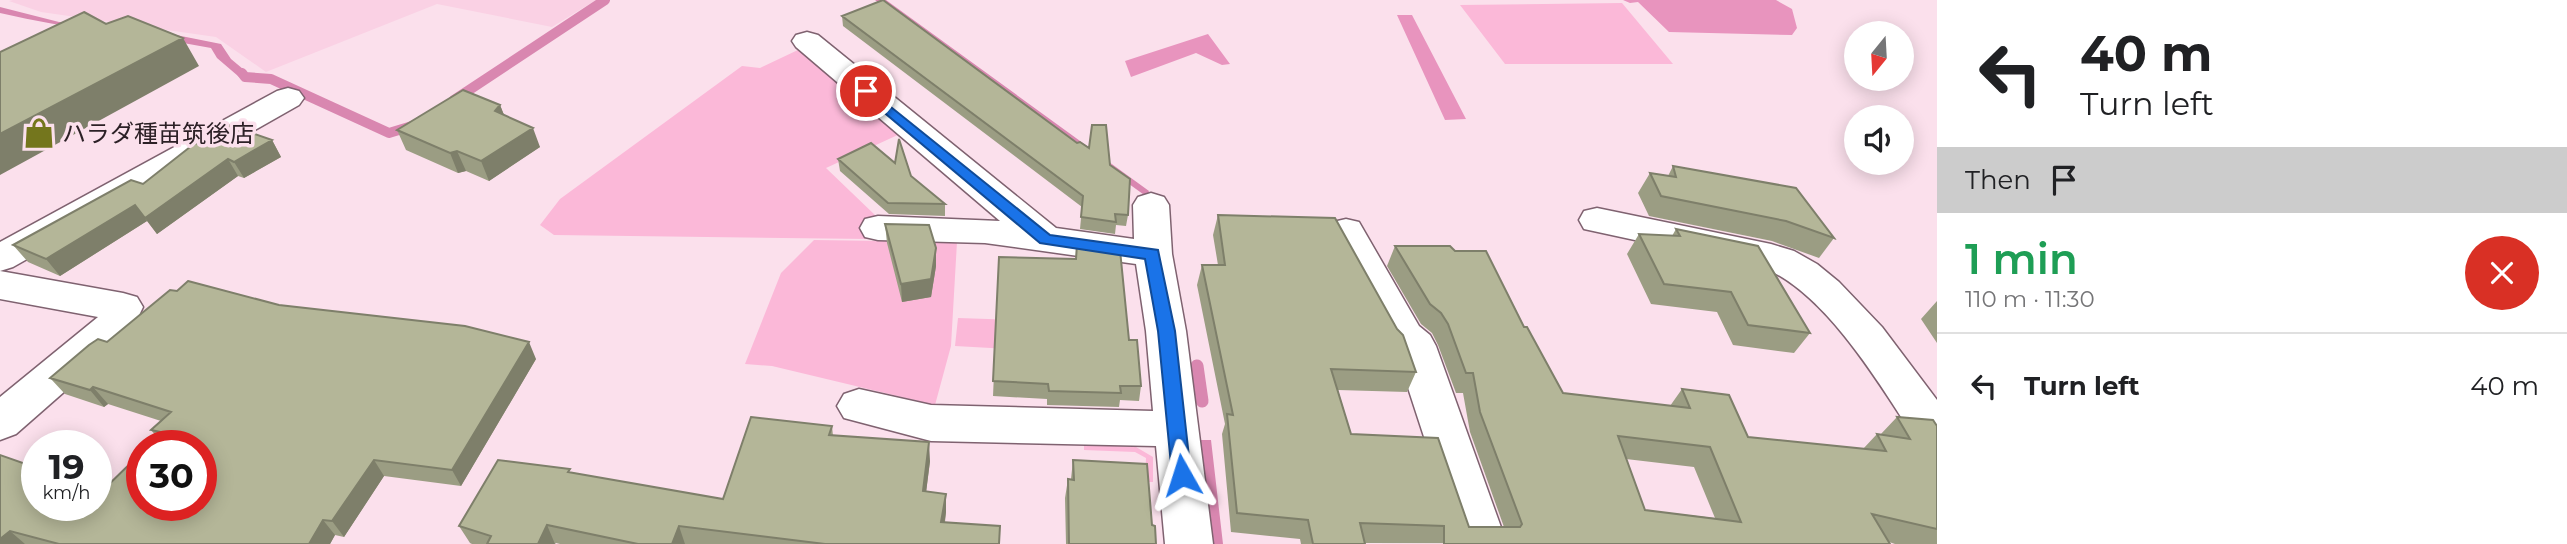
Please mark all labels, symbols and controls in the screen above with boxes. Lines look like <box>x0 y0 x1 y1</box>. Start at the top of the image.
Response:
north arrow <box>1844 21 1914 91</box>
map controls <box>1844 21 1914 175</box>
text: 40 m <box>2080 24 2212 83</box>
icon: left <box>1965 28 2056 119</box>
pin <box>836 61 896 121</box>
icon: arrive <box>847 72 885 110</box>
text: Turn left <box>2080 84 2214 123</box>
button: sound <box>1844 105 1914 175</box>
shop icon: ハラダ種苗筑後店 <box>22 116 56 150</box>
place label: ハラダ種苗筑後店 <box>62 119 254 148</box>
icon: arrive <box>2045 161 2083 199</box>
text: Then <box>1965 164 2031 196</box>
text: 1 min <box>1965 233 2078 285</box>
button: close <box>2465 236 2539 310</box>
text: 110 m · 11:30 <box>1965 285 2095 313</box>
icon: left <box>1965 367 2003 405</box>
text: Turn left <box>2024 370 2140 402</box>
text: 40 m <box>2470 370 2539 402</box>
speed limit sign: 30 <box>126 430 217 521</box>
position arrow <box>1145 438 1219 512</box>
text: 19 <box>48 445 85 488</box>
text: km/h <box>42 482 91 504</box>

